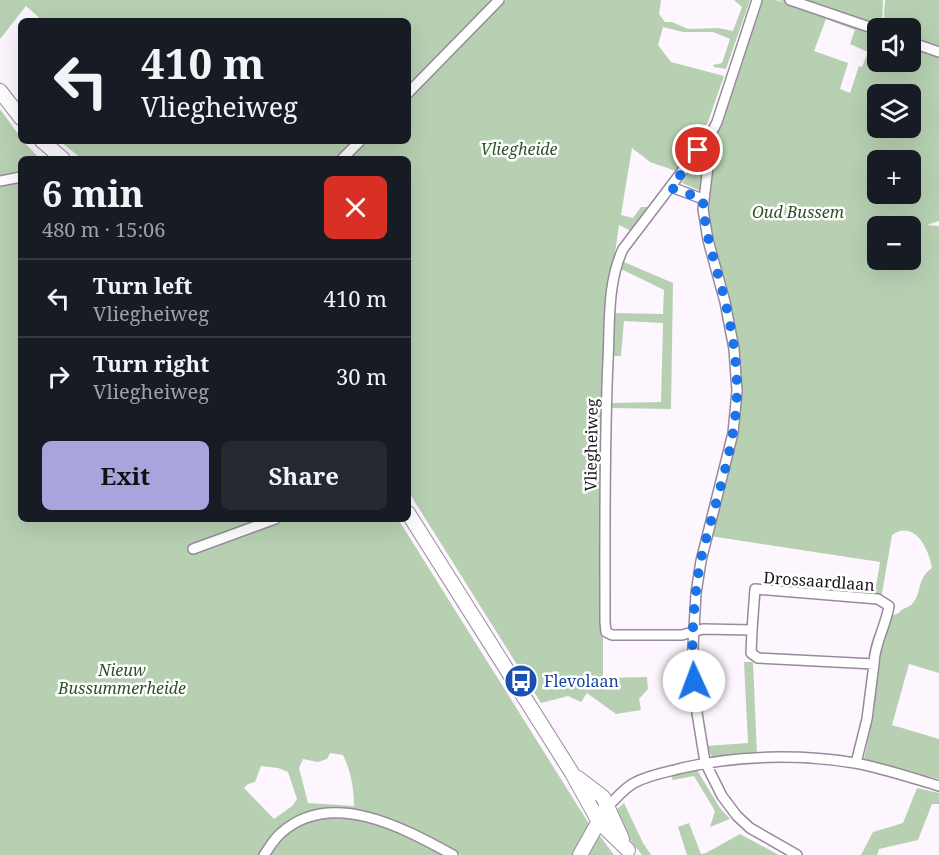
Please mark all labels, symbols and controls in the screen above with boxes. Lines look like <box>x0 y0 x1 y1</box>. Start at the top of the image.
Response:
map controls <box>867 18 921 270</box>
button: sound <box>867 18 921 72</box>
text: 410 m <box>141 34 265 91</box>
icon: left <box>42 42 120 120</box>
button: layers <box>867 84 921 138</box>
text: Vliegheiweg <box>141 88 298 125</box>
pin <box>672 124 723 175</box>
icon: arrive <box>681 133 714 166</box>
park label: Vliegheide <box>481 138 558 160</box>
button: + <box>867 150 921 204</box>
text: 6 min <box>42 169 144 218</box>
button: close <box>324 176 387 239</box>
park label: Oud Bussem <box>752 201 845 223</box>
text: 480 m · 15:06 <box>42 216 165 243</box>
button: − <box>867 216 921 270</box>
text: Turn left <box>93 270 192 300</box>
icon: left <box>42 282 75 315</box>
text: 410 m <box>324 283 387 313</box>
text: Vliegheiweg <box>93 300 209 327</box>
text: Turn right <box>93 348 209 378</box>
icon: right <box>42 360 75 393</box>
text: 30 m <box>336 361 387 391</box>
text: Vliegheiweg <box>93 378 209 405</box>
street label: Vliegheiweg <box>579 398 603 492</box>
button: Exit <box>42 441 209 510</box>
button: Share <box>221 441 387 510</box>
street label: Drossaardlaan <box>763 566 875 596</box>
position arrow <box>662 649 726 713</box>
park label: Nieuw Bussummerheide <box>57 659 186 699</box>
bus stop icon: Flevolaan <box>503 663 539 699</box>
place label: Flevolaan <box>544 670 619 692</box>

